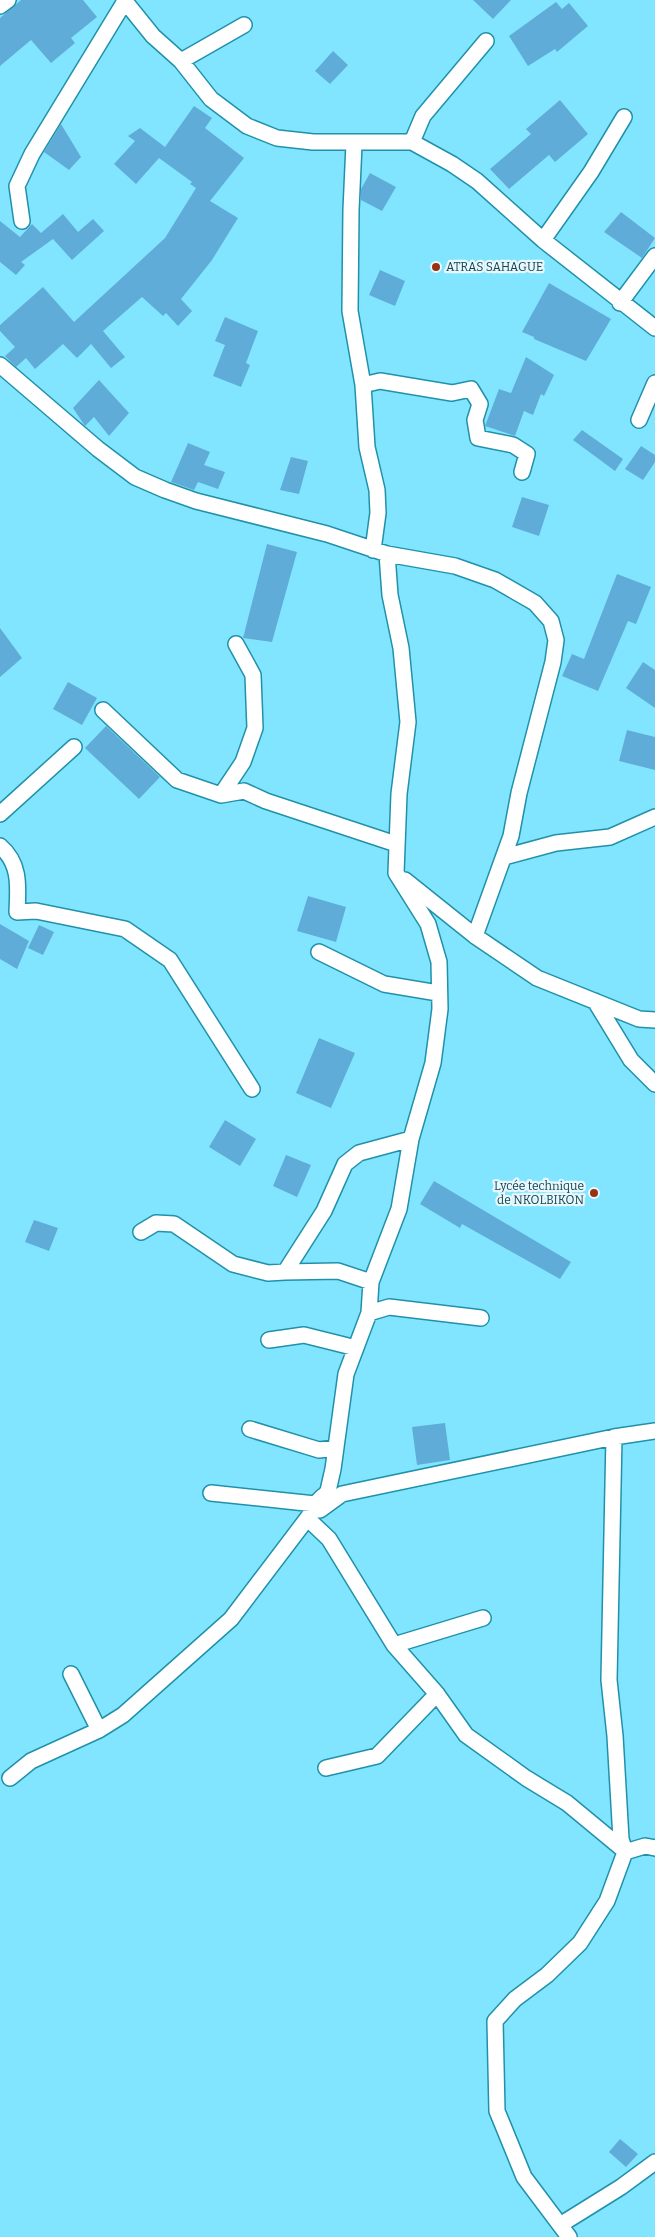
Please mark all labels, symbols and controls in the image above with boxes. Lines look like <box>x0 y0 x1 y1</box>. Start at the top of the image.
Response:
place label: ATRAS SAHAGUE <box>446 260 543 274</box>
marker: ATRAS SAHAGUE <box>430 261 442 273</box>
place label: Lycée technique de NKOLBIKON <box>494 1179 584 1207</box>
marker: Lycée technique de NKOLBIKON <box>588 1187 600 1199</box>

